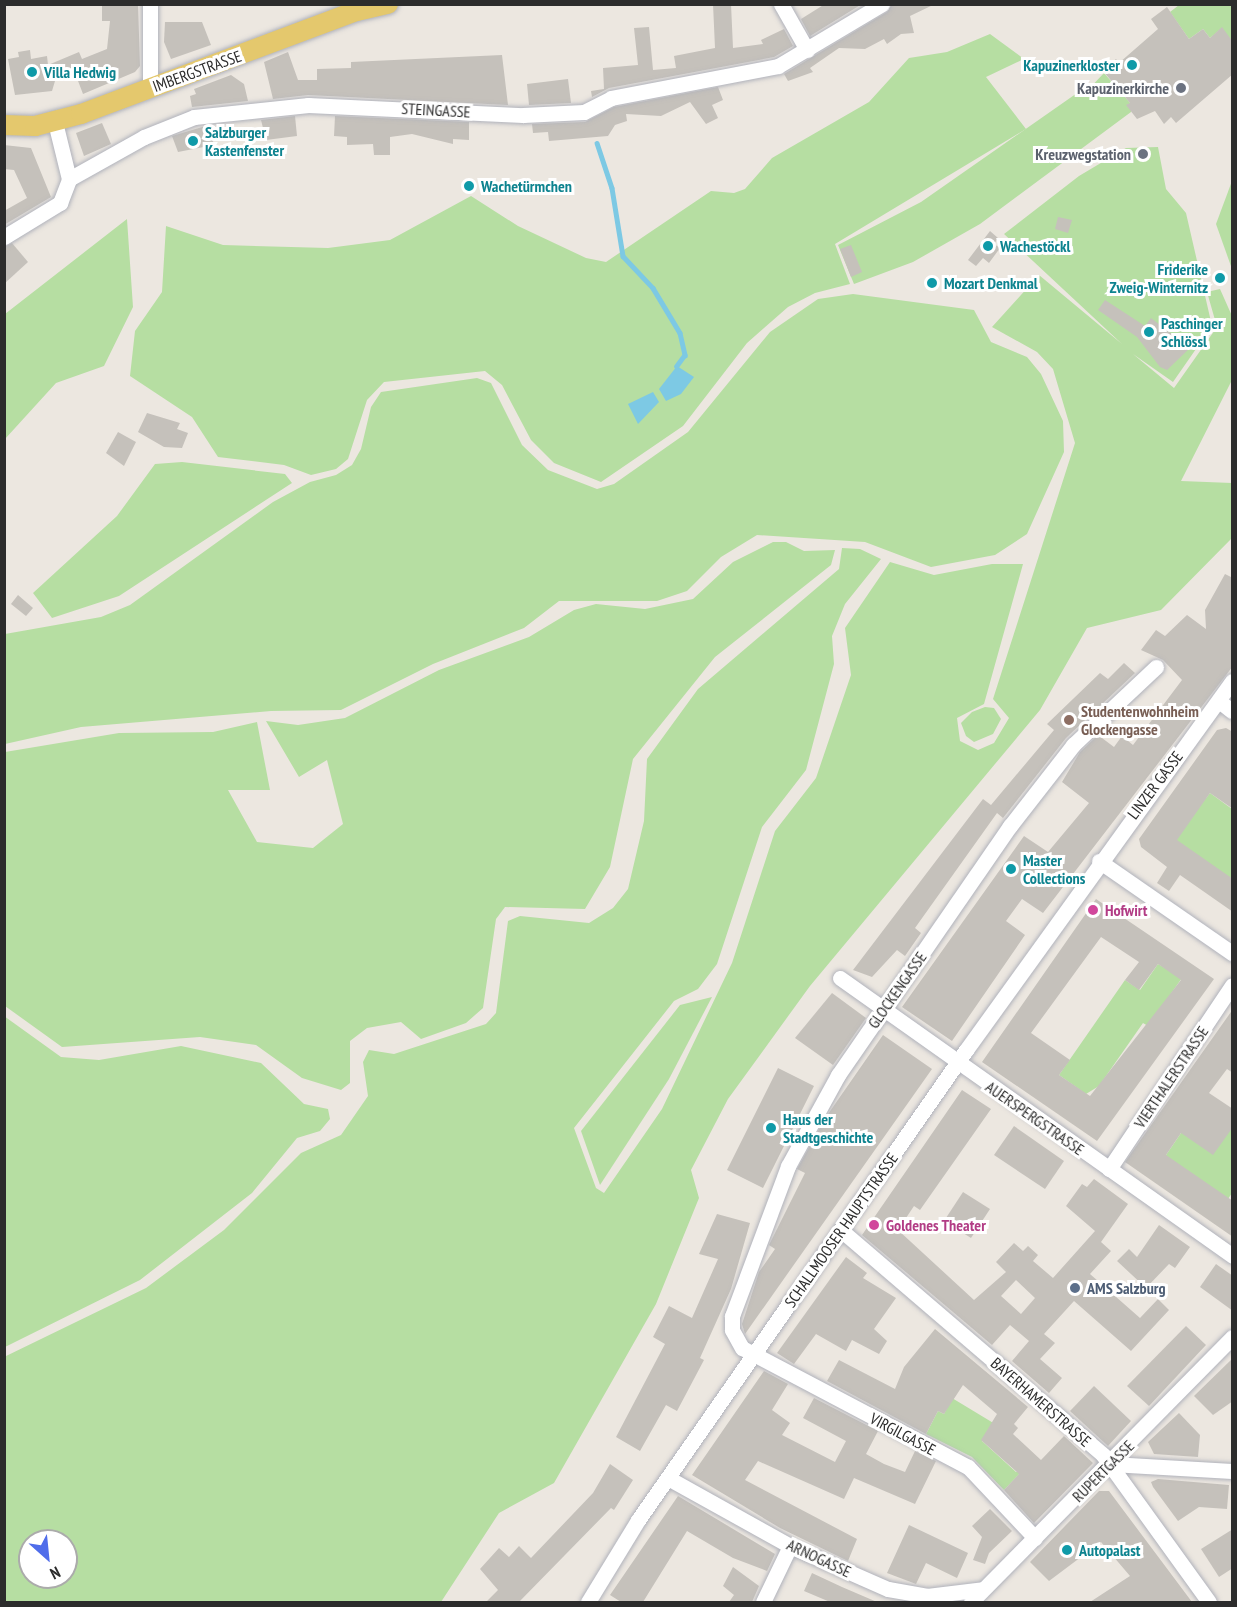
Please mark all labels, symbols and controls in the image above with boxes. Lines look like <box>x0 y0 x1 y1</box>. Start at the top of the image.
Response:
street label: IMBERGSTRASSE <box>150 46 244 96</box>
place label: Kapuzinerkloster <box>1023 55 1120 75</box>
marker: Kapuzinerkloster <box>1125 58 1139 72</box>
place label: Villa Hedwig <box>44 62 116 82</box>
marker: Villa Hedwig <box>25 65 39 79</box>
place label: Kapuzinerkirche <box>1077 78 1169 98</box>
marker: Kapuzinerkirche <box>1174 81 1188 95</box>
street label: STEINGASSE <box>401 99 471 121</box>
place label: Salzburger Kastenfenster <box>205 122 284 160</box>
marker: Salzburger Kastenfenster <box>186 134 200 148</box>
place label: Kreuzwegstation <box>1035 144 1131 164</box>
marker: Kreuzwegstation <box>1136 147 1150 161</box>
place label: Wachetürmchen <box>481 176 572 196</box>
marker: Wachetürmchen <box>462 179 476 193</box>
place label: Wachestöckl <box>1000 236 1071 256</box>
marker: Wachestöckl <box>981 239 995 253</box>
place label: Friderike Zweig-Winternitz <box>1109 259 1208 297</box>
marker: Friderike Zweig-Winternitz <box>1213 271 1227 285</box>
place label: Mozart Denkmal <box>944 273 1038 293</box>
marker: Mozart Denkmal <box>925 276 939 290</box>
place label: Paschinger Schlössl <box>1161 313 1223 351</box>
marker: Paschinger Schlössl <box>1142 325 1156 339</box>
place label: Studentenwohnheim Glockengasse <box>1081 701 1199 739</box>
marker: Studentenwohnheim Glockengasse <box>1062 713 1076 727</box>
street label: LINZER GASSE <box>1123 747 1187 823</box>
place label: Master Collections <box>1023 850 1085 888</box>
marker: Master Collections <box>1004 862 1018 876</box>
place label: Hofwirt <box>1105 900 1147 920</box>
marker: Hofwirt <box>1086 903 1100 917</box>
street label: GLOCKENGASSE <box>864 948 930 1032</box>
street label: VIERTHALERSTRASSE <box>1130 1022 1212 1132</box>
street label: AUERSPERGSTRASSE <box>982 1077 1088 1159</box>
place label: Haus der Stadtgeschichte <box>783 1109 873 1147</box>
marker: Haus der Stadtgeschichte <box>764 1121 778 1135</box>
street label: SCHALLMOOSER HAUPTSTRASSE <box>780 1149 902 1311</box>
place label: Goldenes Theater <box>886 1215 986 1235</box>
marker: Goldenes Theater <box>867 1218 881 1232</box>
place label: AMS Salzburg <box>1087 1278 1166 1298</box>
marker: AMS Salzburg <box>1068 1281 1082 1295</box>
street label: BAYERHAMERSTRASSE <box>987 1353 1095 1451</box>
street label: VIRGILGASSE <box>867 1409 939 1459</box>
street label: RUPERTGASSE <box>1068 1436 1138 1506</box>
north arrow <box>18 1529 78 1589</box>
street label: ARNOGASSE <box>784 1535 854 1581</box>
place label: Autopalast <box>1079 1540 1140 1560</box>
marker: Autopalast <box>1060 1543 1074 1557</box>
text: N <box>47 1562 64 1584</box>

